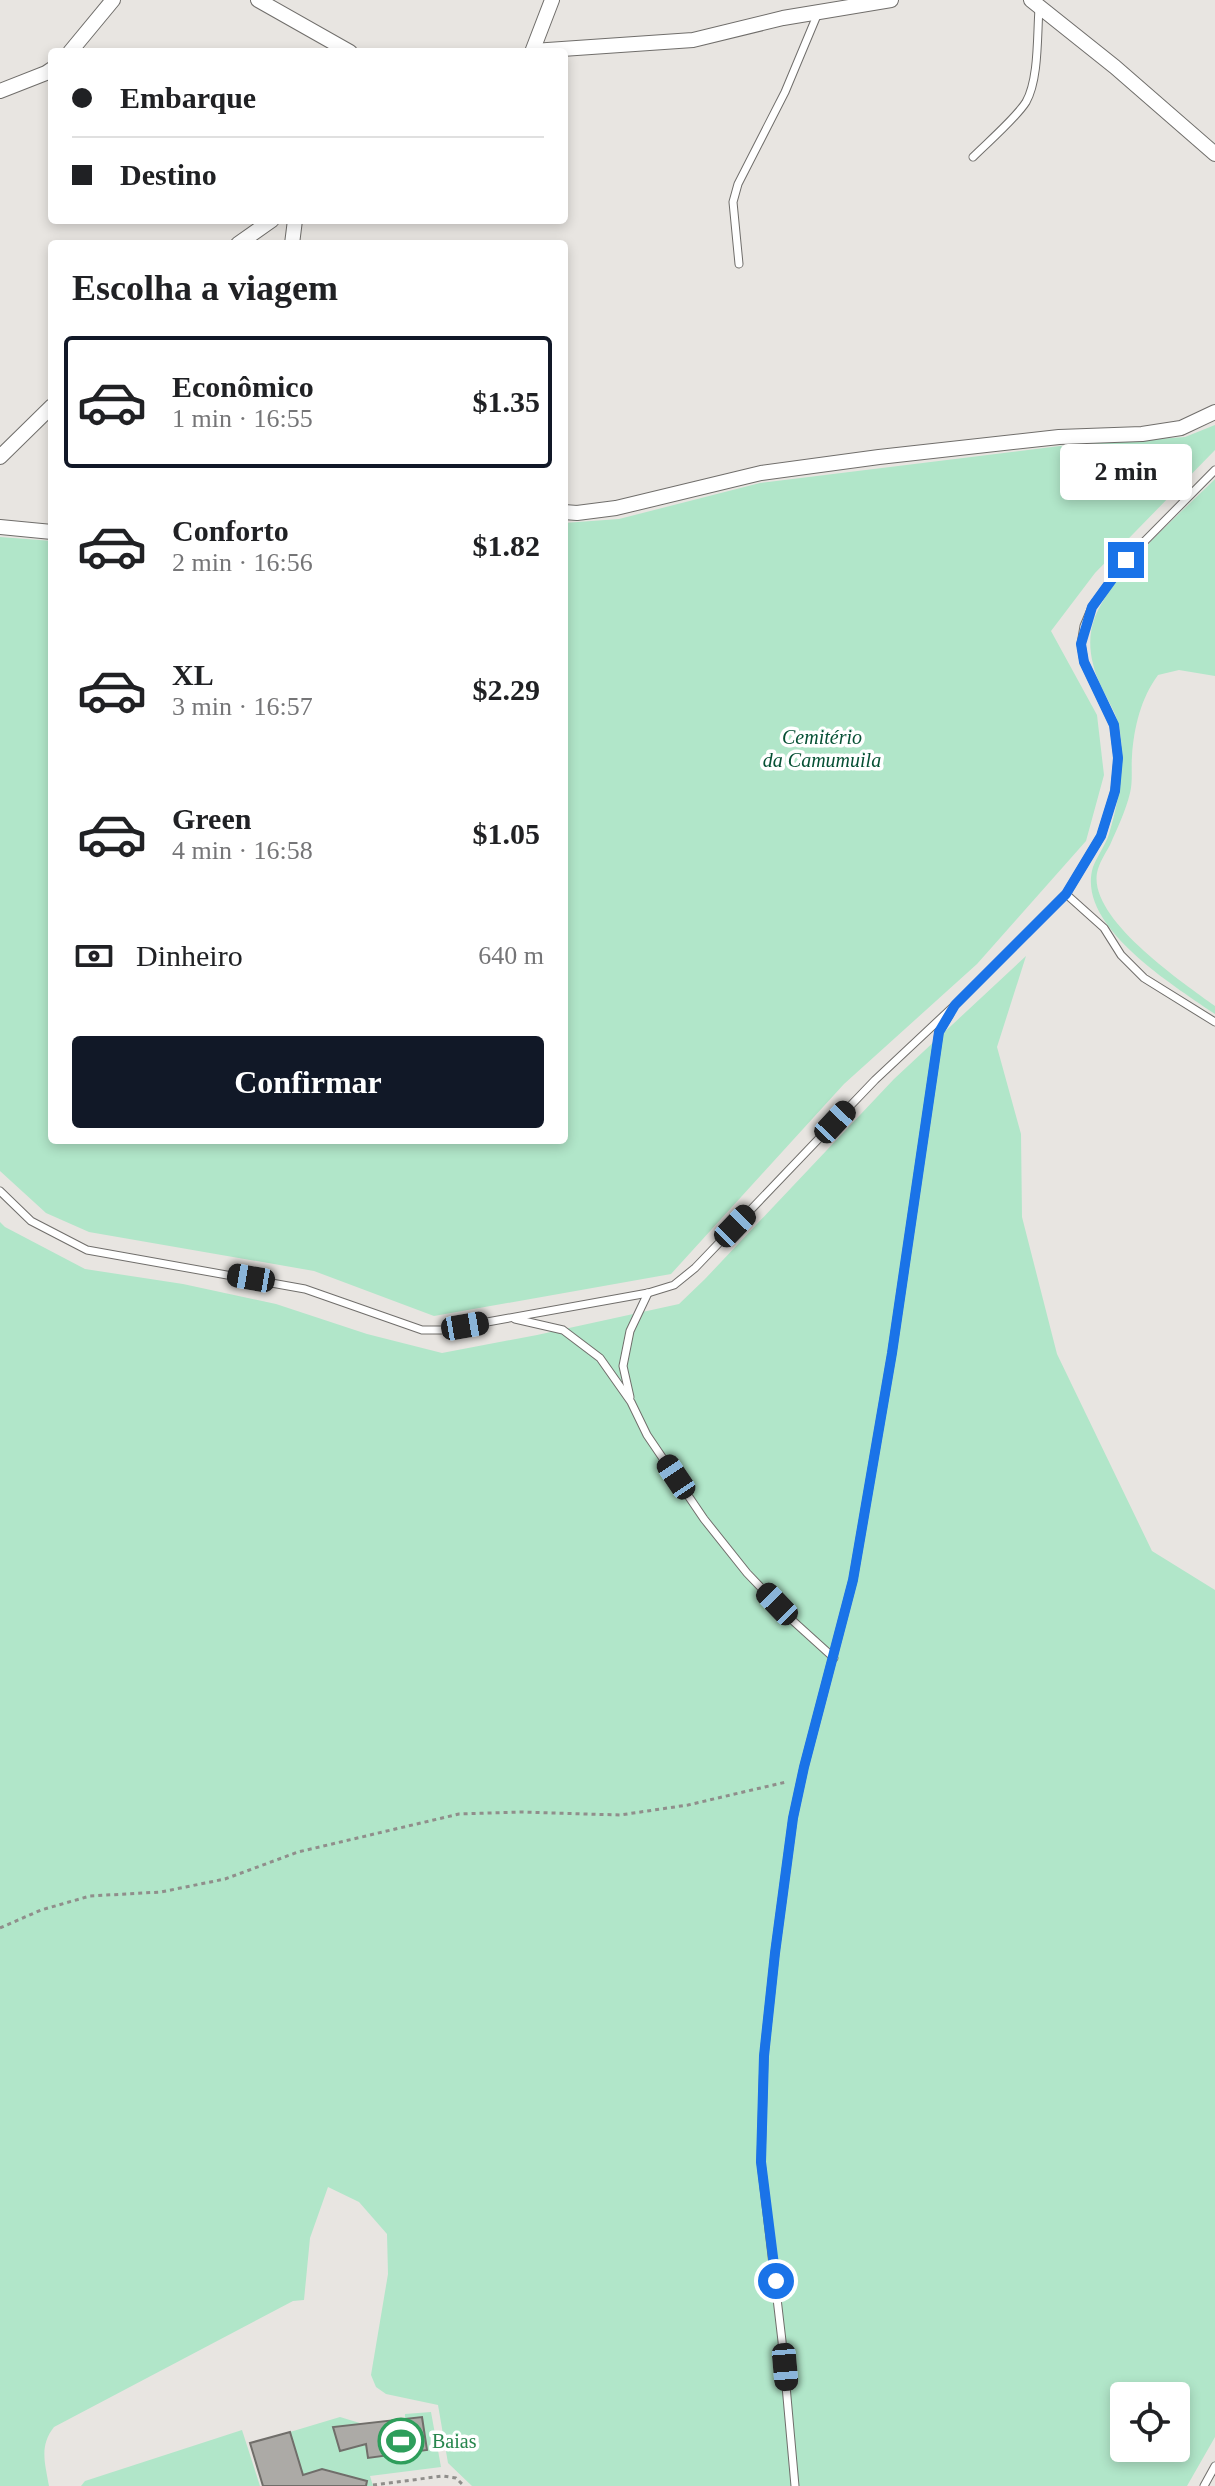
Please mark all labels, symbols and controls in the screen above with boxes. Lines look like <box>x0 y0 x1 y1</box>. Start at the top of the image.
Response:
text: Embarque <box>120 81 256 114</box>
text: Destino <box>120 158 217 191</box>
text: Escolha a viagem <box>72 268 338 308</box>
icon: car <box>76 366 148 438</box>
text: Econômico <box>172 370 314 403</box>
text: $1.35 <box>473 385 540 418</box>
text: 1 min · 16:55 <box>172 404 313 433</box>
callout: 2 min <box>1060 444 1192 500</box>
text: 2 min <box>1095 457 1157 486</box>
icon: car <box>76 510 148 582</box>
text: Conforto <box>172 514 289 547</box>
text: $1.82 <box>473 529 540 562</box>
route end <box>1108 542 1144 578</box>
text: 2 min · 16:56 <box>172 548 313 577</box>
icon: car <box>76 654 148 726</box>
text: XL <box>172 658 214 691</box>
text: $2.29 <box>473 673 540 706</box>
text: 3 min · 16:57 <box>172 692 313 721</box>
park label: Cemitério da Camumuila <box>763 726 881 771</box>
icon: car <box>76 798 148 870</box>
text: Green <box>172 802 251 835</box>
text: $1.05 <box>473 817 540 850</box>
text: 4 min · 16:58 <box>172 836 313 865</box>
icon: cash <box>72 934 116 978</box>
text: Dinheiro <box>136 939 243 972</box>
text: 640 m <box>478 941 544 970</box>
button: Confirmar <box>72 1036 544 1128</box>
car <box>810 1096 860 1148</box>
car <box>710 1200 760 1252</box>
car <box>225 1262 277 1294</box>
car <box>439 1310 491 1342</box>
car <box>653 1450 699 1504</box>
car <box>752 1578 802 1630</box>
route start <box>758 2263 794 2299</box>
car <box>771 2342 799 2392</box>
map controls <box>1110 2382 1190 2462</box>
button: locate <box>1110 2382 1190 2462</box>
sports icon: Baias <box>377 2417 425 2465</box>
place label: Baias <box>432 2430 477 2452</box>

